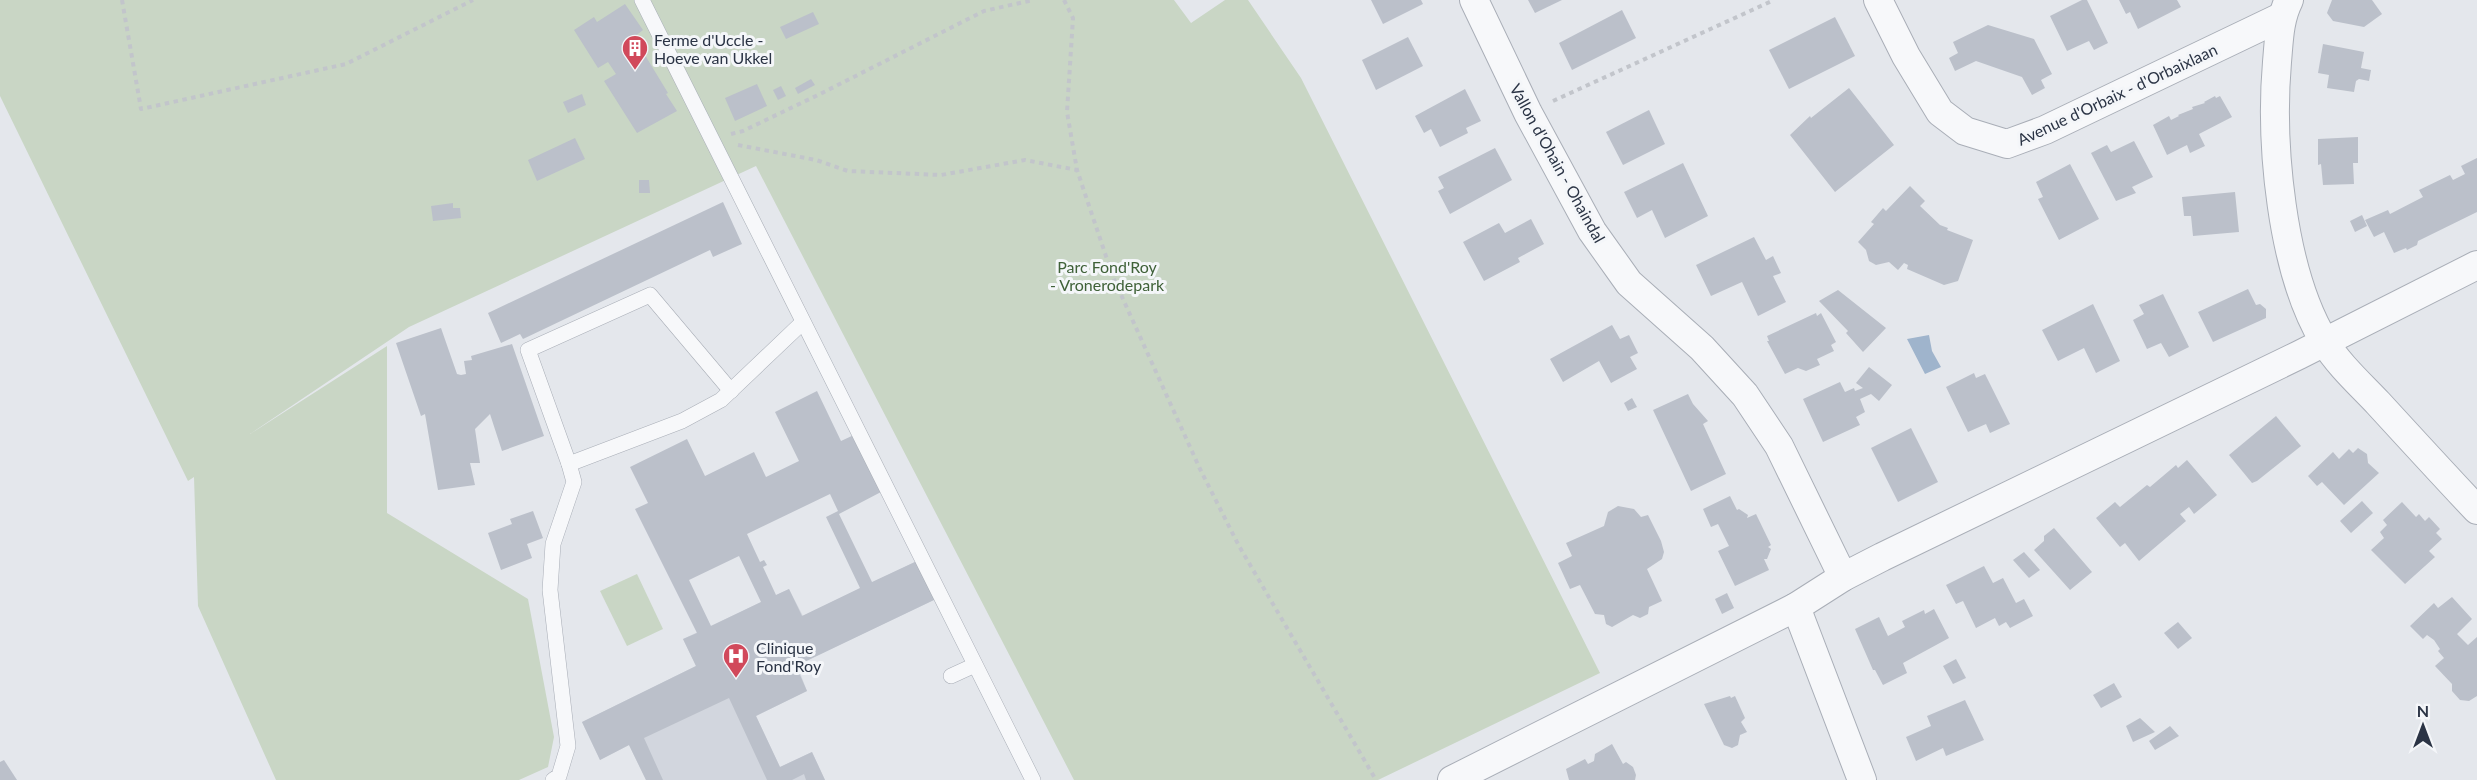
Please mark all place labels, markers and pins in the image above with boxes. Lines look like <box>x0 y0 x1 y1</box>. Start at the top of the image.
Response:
place label: Ferme d'Uccle - Hoeve van Ukkel <box>654 30 772 67</box>
building icon: Ferme d'Uccle - Hoeve van Ukkel <box>620 33 650 71</box>
place label: Clinique Fond'Roy <box>756 638 822 675</box>
hospital icon: Clinique Fond'Roy <box>721 641 751 679</box>

